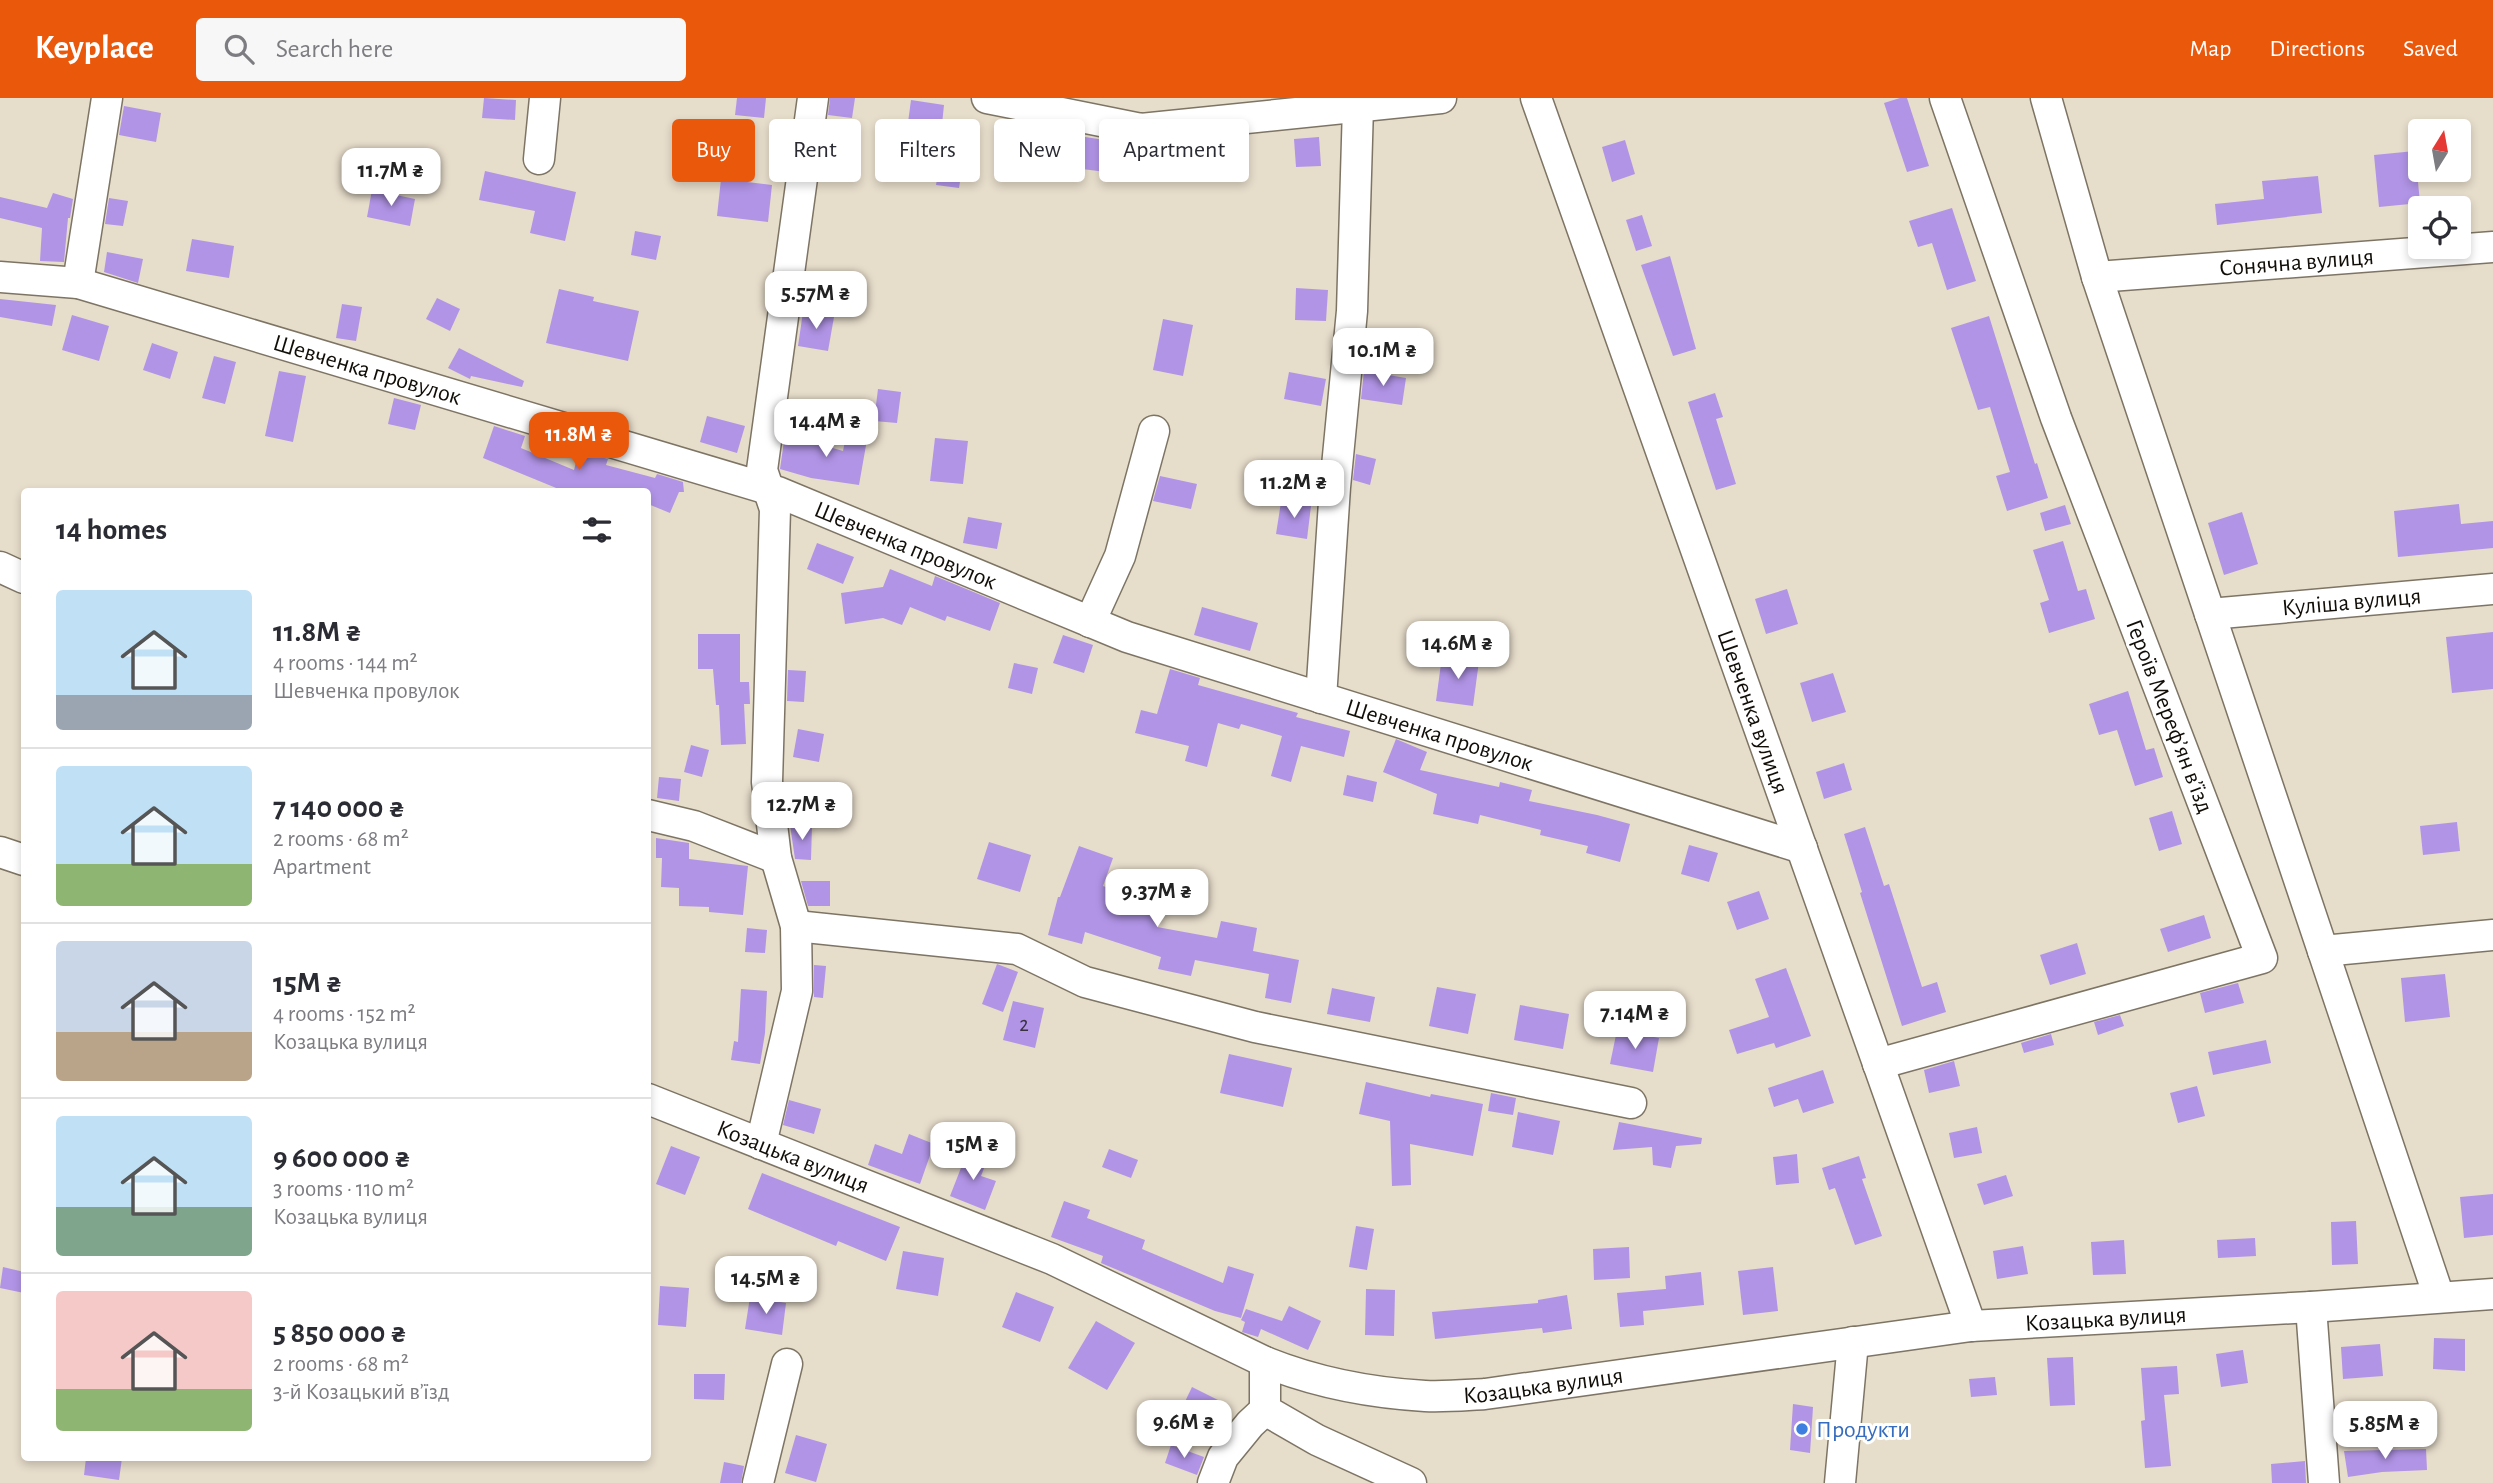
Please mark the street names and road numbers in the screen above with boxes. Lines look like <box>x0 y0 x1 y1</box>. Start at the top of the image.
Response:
street label: Сонячна вулиця <box>2218 245 2375 281</box>
street label: Шевченка провулок <box>270 331 464 410</box>
street label: Шевченка провулок <box>811 497 1000 594</box>
street label: Куліша вулиця <box>2281 584 2422 621</box>
street label: Героїв Мерефʼян вʼїзд <box>2121 616 2217 817</box>
street label: Шевченка вулиця <box>1712 627 1793 797</box>
street label: Шевченка провулок <box>1343 695 1536 776</box>
street label: Козацька вулиця <box>713 1116 872 1198</box>
street label: Козацька вулиця <box>2024 1303 2187 1336</box>
street label: Козацька вулиця <box>1462 1364 1625 1408</box>

